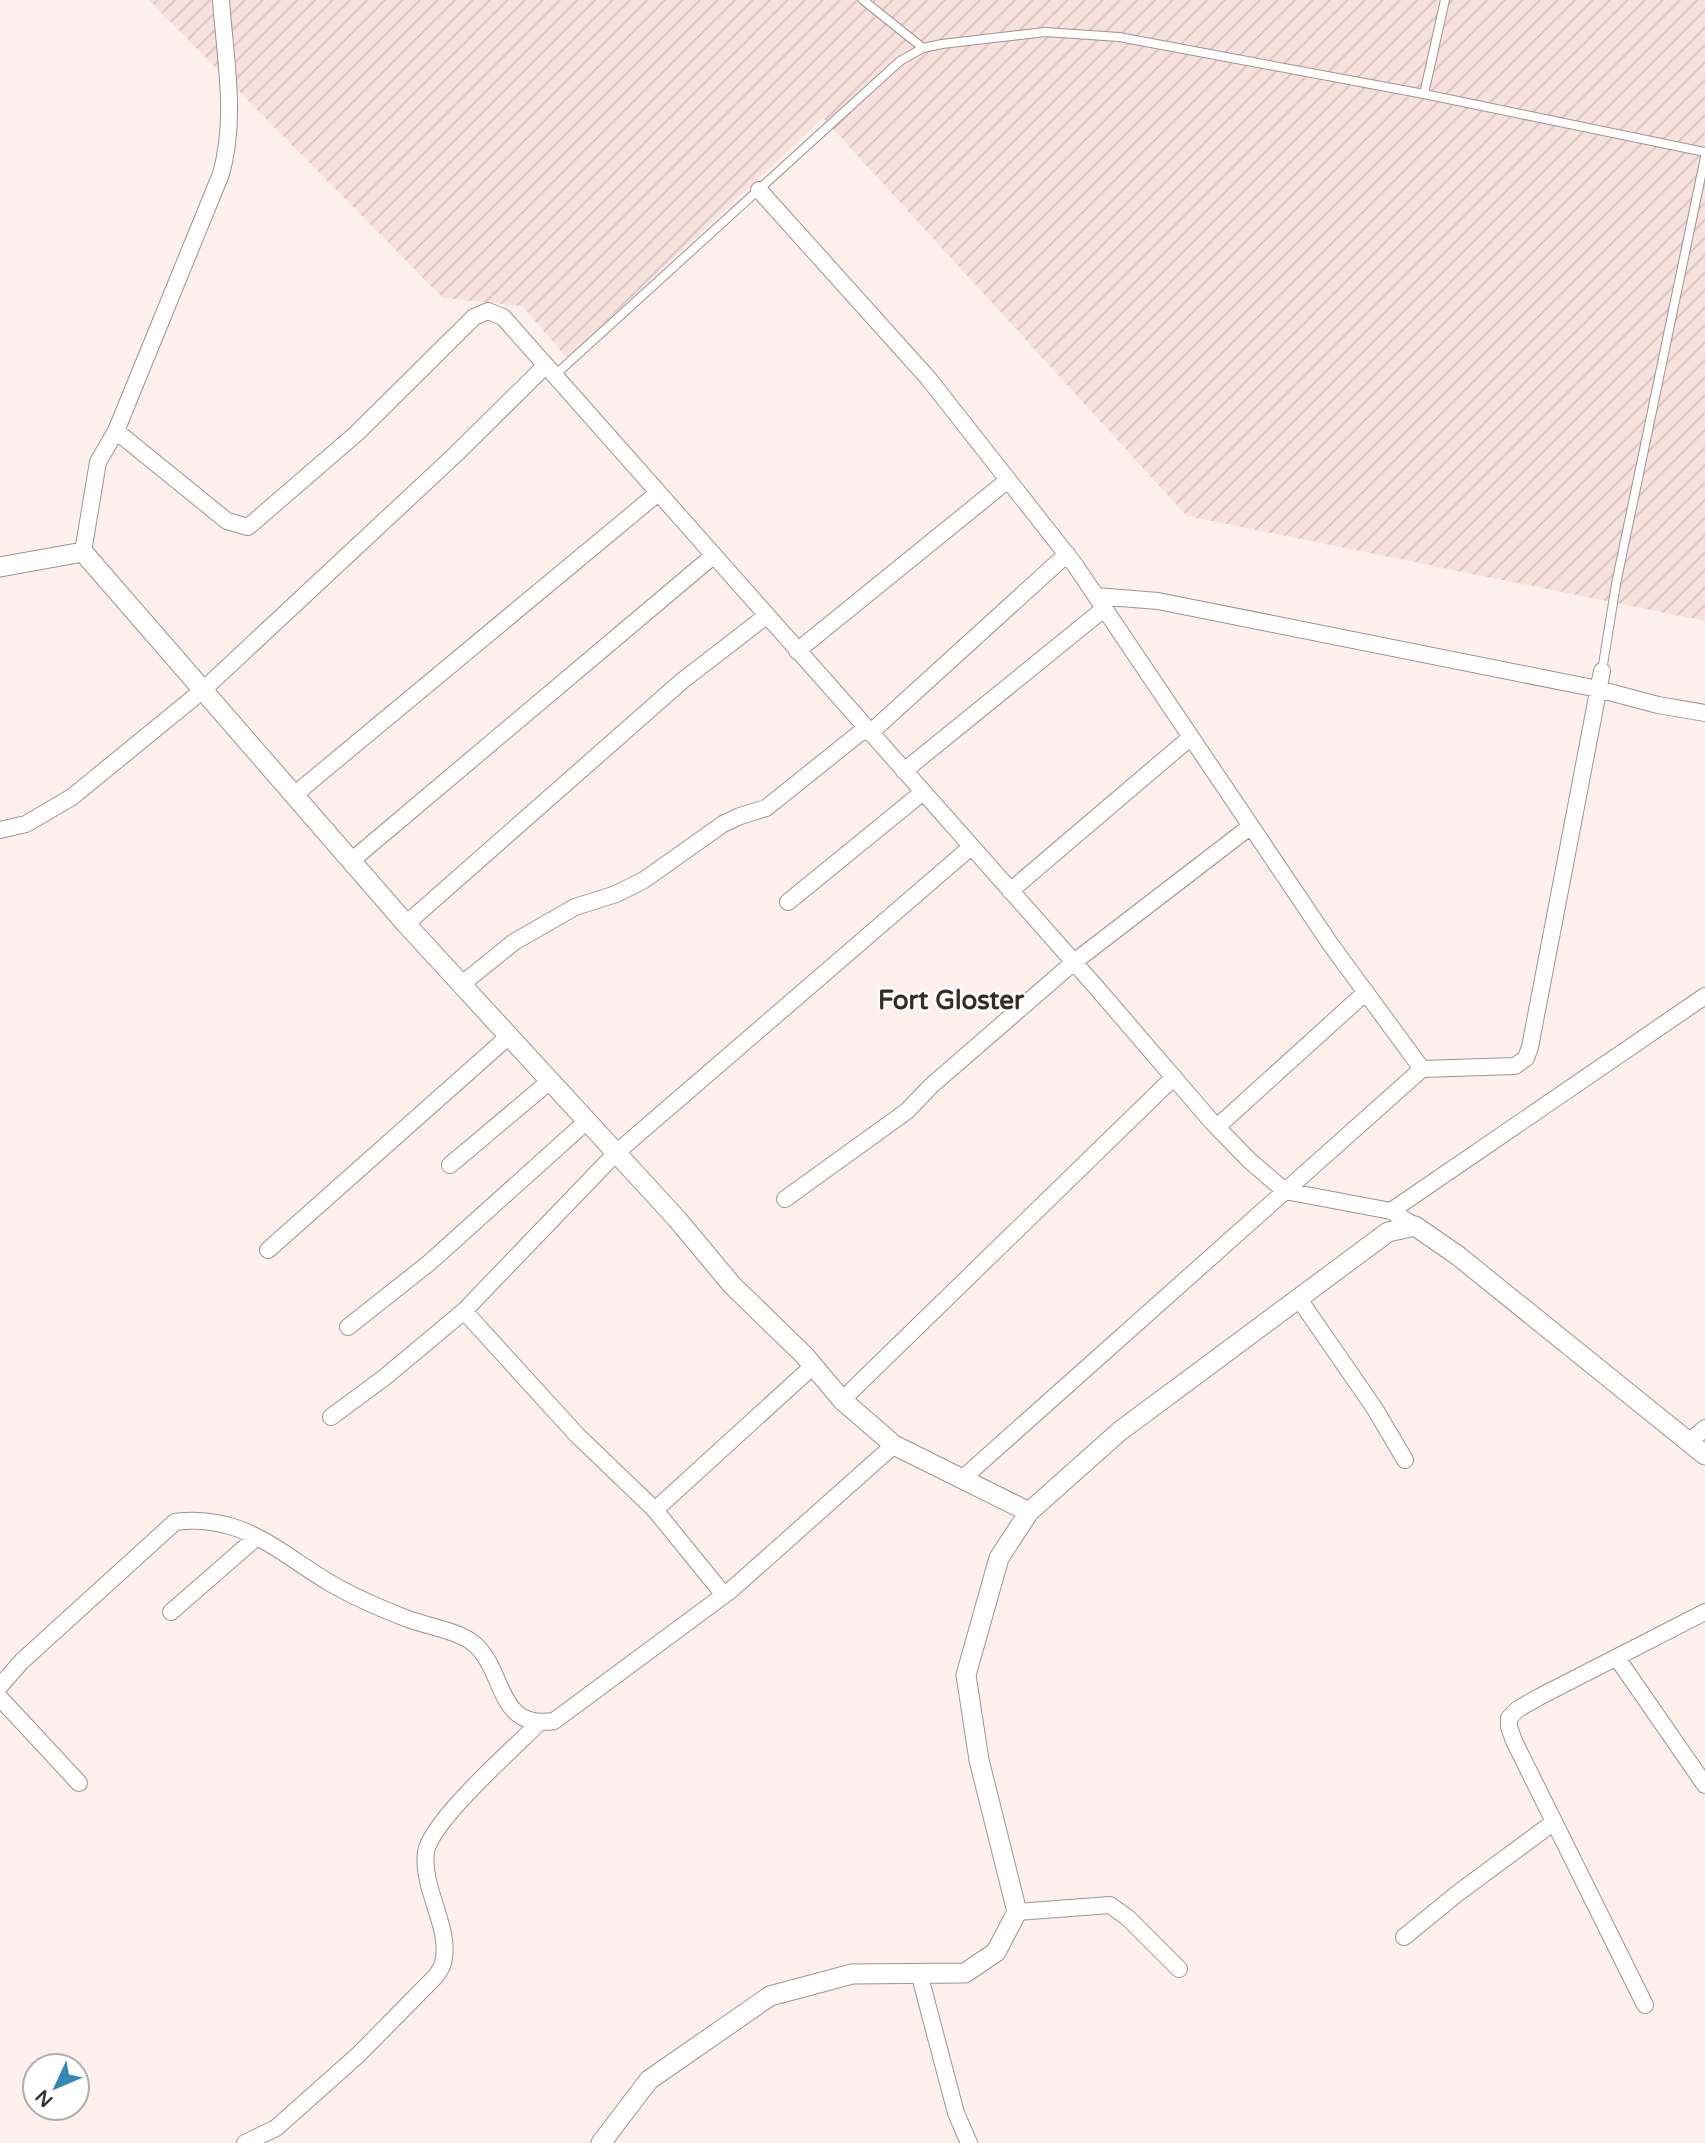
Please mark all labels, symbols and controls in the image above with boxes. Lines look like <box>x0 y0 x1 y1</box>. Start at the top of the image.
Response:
district label: Fort Gloster <box>878 985 1025 1016</box>
north arrow <box>21 2052 91 2122</box>
text: N <box>31 2085 58 2111</box>

